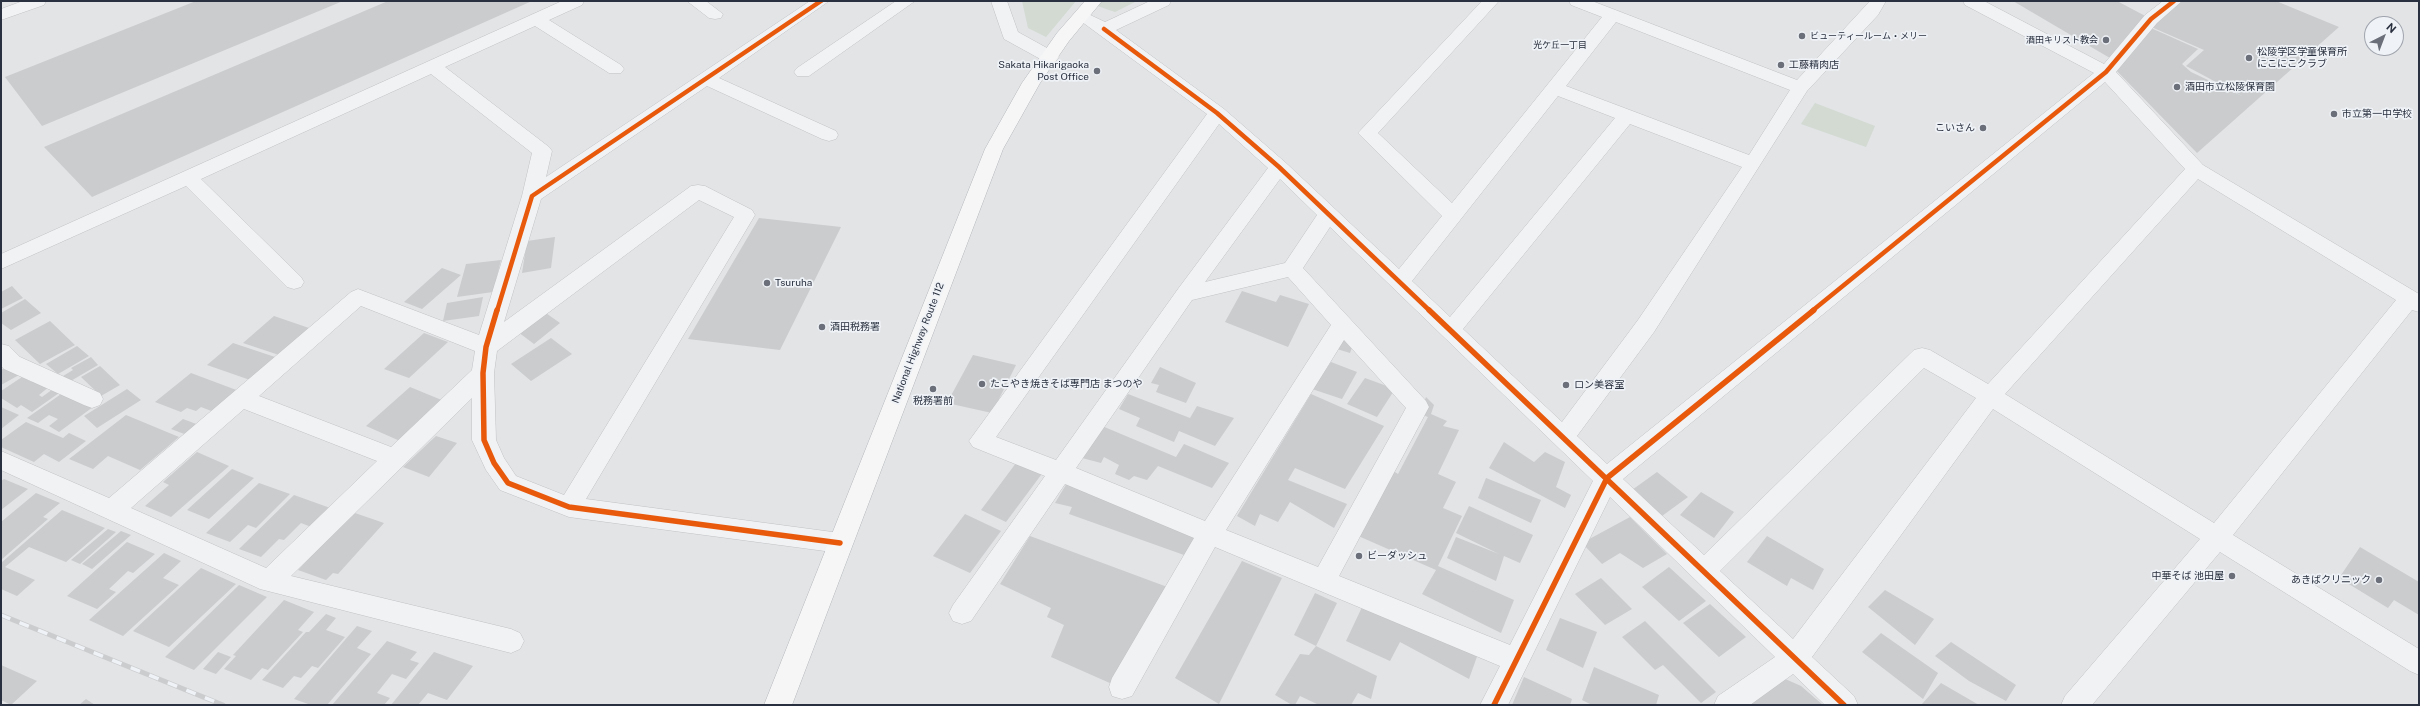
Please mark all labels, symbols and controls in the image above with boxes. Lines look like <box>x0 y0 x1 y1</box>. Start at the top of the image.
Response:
north arrow <box>2364 16 2404 56</box>
text: N <box>2384 20 2399 35</box>
marker: ビューティールーム・メリー <box>1797 31 1807 41</box>
place label: ビューティールーム・メリー <box>1810 31 1927 41</box>
place label: 酒田キリスト教会 <box>2026 35 2098 45</box>
marker: 酒田キリスト教会 <box>2101 35 2111 45</box>
district label: 光ケ丘一丁目 <box>1533 40 1587 50</box>
place label: 松陵学区学童保育所 にこにこクラブ <box>2257 46 2347 70</box>
marker: 松陵学区学童保育所 にこにこクラブ <box>2244 53 2254 63</box>
place label: Sakata Hikarigaoka Post Office <box>998 59 1089 82</box>
place label: 工藤精肉店 <box>1789 59 1839 71</box>
marker: 工藤精肉店 <box>1776 60 1786 70</box>
marker: Sakata Hikarigaoka Post Office <box>1092 66 1102 76</box>
place label: 酒田市立松陵保育園 <box>2185 81 2275 93</box>
marker: 酒田市立松陵保育園 <box>2172 82 2182 92</box>
place label: 市立第一中学校 <box>2342 108 2412 120</box>
marker: 市立第一中学校 <box>2329 109 2339 119</box>
place label: こいさん <box>1935 122 1975 134</box>
marker: こいさん <box>1978 123 1988 133</box>
place label: Tsuruha <box>775 277 812 289</box>
marker: Tsuruha <box>762 278 772 288</box>
street label: National Highway Route 112 <box>889 281 947 405</box>
place label: 酒田税務署 <box>830 321 880 333</box>
marker: 酒田税務署 <box>817 322 827 332</box>
place label: たこやき焼きそば専門店 まつのや <box>990 378 1142 390</box>
marker: たこやき焼きそば専門店 まつのや <box>977 379 987 389</box>
place label: ロン美容室 <box>1574 379 1624 391</box>
marker: ロン美容室 <box>1561 380 1571 390</box>
marker: 税務署前 <box>928 384 938 394</box>
place label: 税務署前 <box>913 395 953 407</box>
place label: ビーダッシュ <box>1367 550 1427 562</box>
marker: ビーダッシュ <box>1354 551 1364 561</box>
place label: 中華そば 池田屋 <box>2152 570 2224 582</box>
marker: 中華そば 池田屋 <box>2227 571 2237 581</box>
place label: あきばクリニック <box>2291 574 2371 586</box>
marker: あきばクリニック <box>2374 575 2384 585</box>

